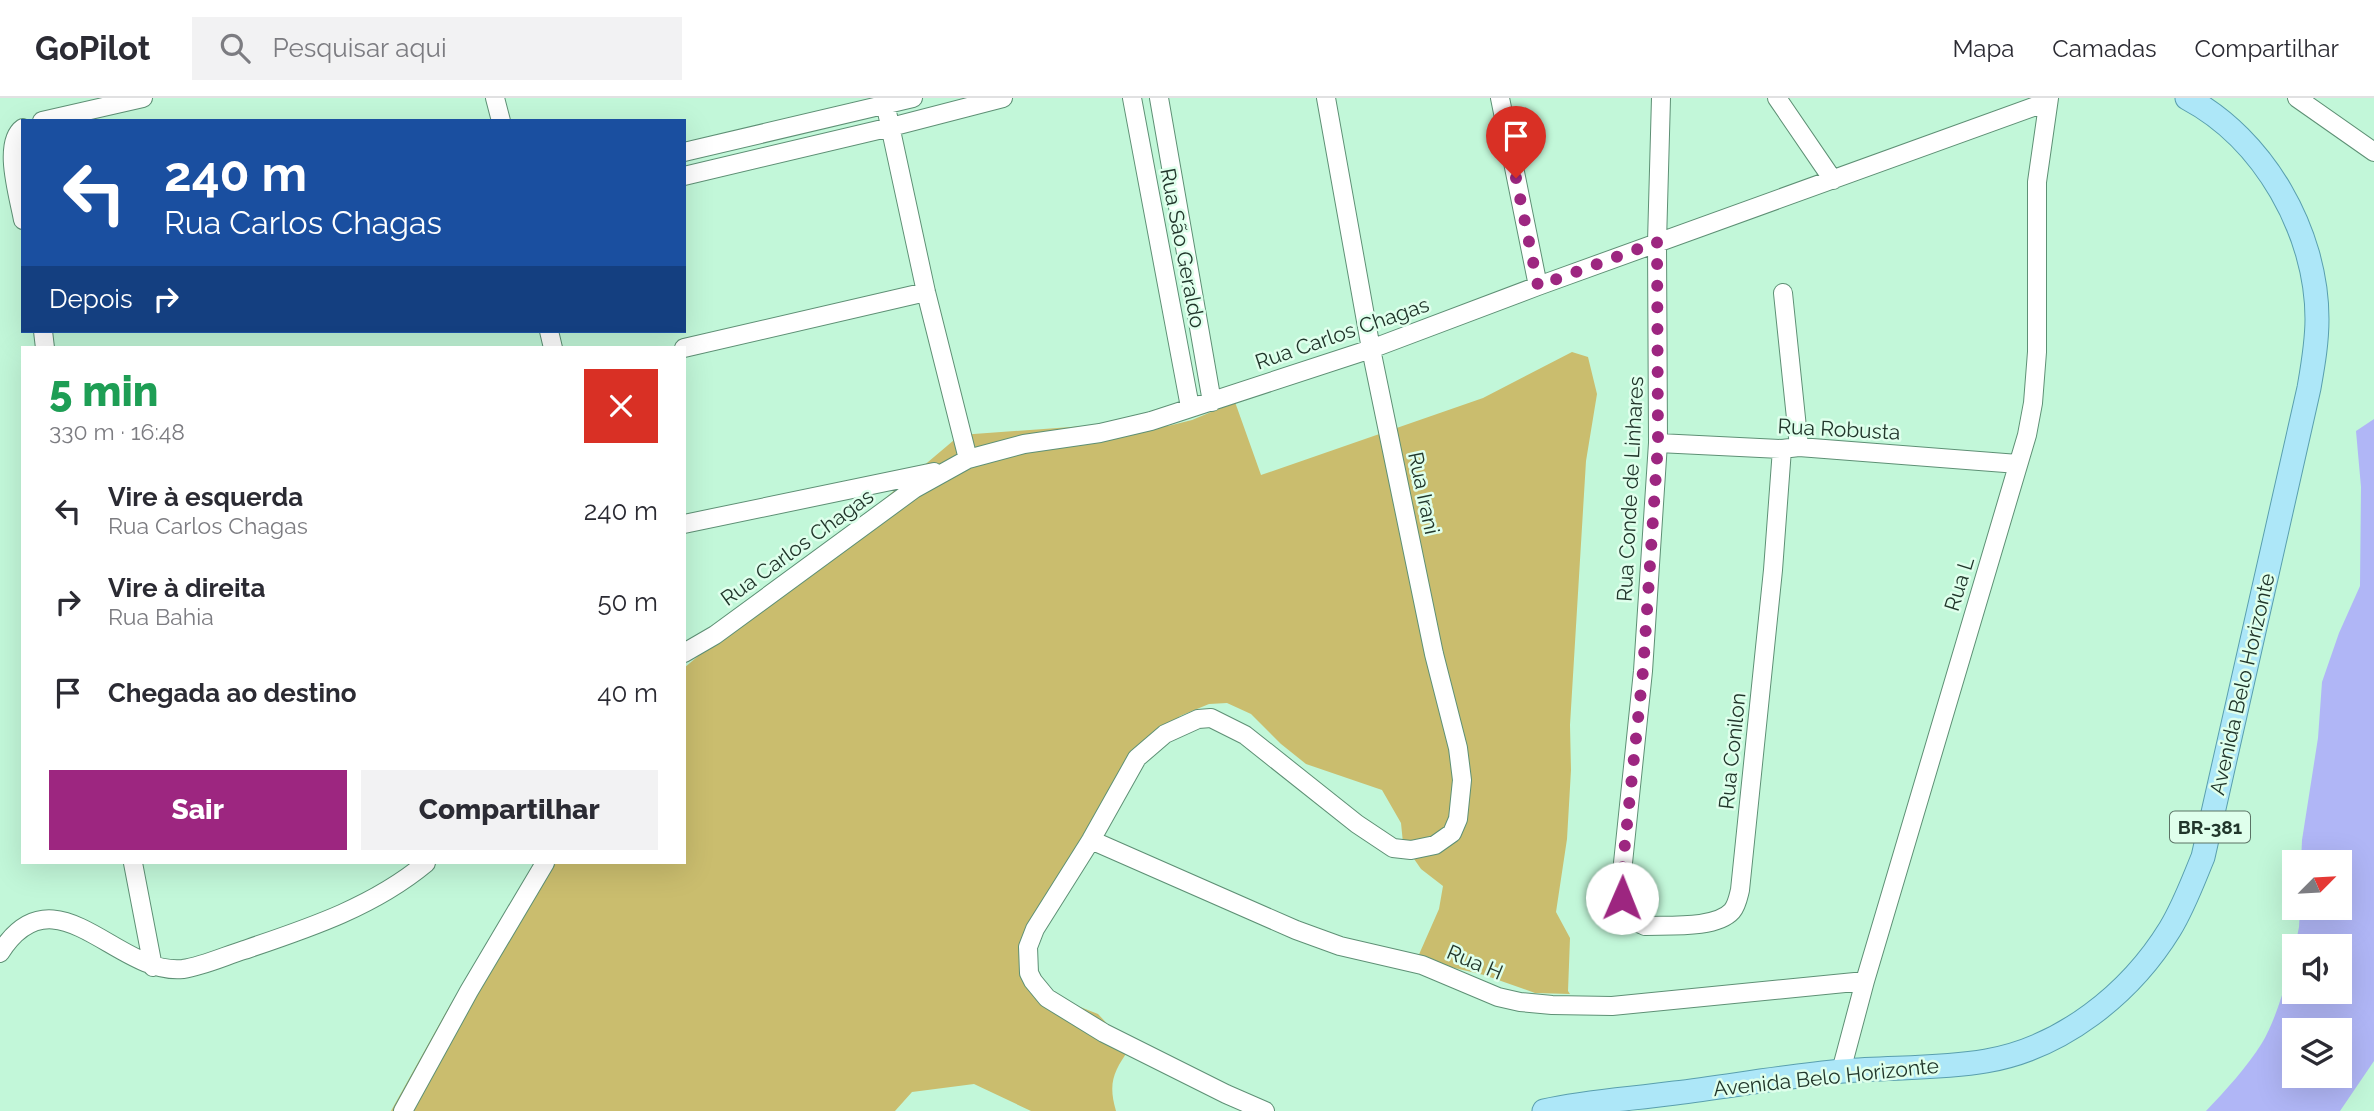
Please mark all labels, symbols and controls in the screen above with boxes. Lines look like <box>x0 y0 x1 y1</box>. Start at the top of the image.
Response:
search box <box>192 17 682 80</box>
text: GoPilot <box>35 29 150 68</box>
icon: search <box>216 29 254 67</box>
text: Pesquisar aqui <box>272 33 447 63</box>
text: Mapa <box>1952 34 2014 63</box>
text: Camadas <box>2052 34 2157 63</box>
text: Compartilhar <box>2195 34 2339 63</box>
pin <box>1486 106 1546 178</box>
icon: arrive <box>1497 117 1535 155</box>
text: 240 m <box>164 145 307 202</box>
icon: left <box>49 147 140 238</box>
street label: Rua São Geraldo <box>1155 166 1211 330</box>
text: Rua Carlos Chagas <box>164 204 442 241</box>
icon: right <box>147 280 185 318</box>
text: Depois <box>49 284 133 314</box>
street label: Rua Carlos Chagas <box>1252 291 1432 375</box>
text: 5 min <box>49 367 159 416</box>
button: close <box>584 369 658 443</box>
street label: Rua Conde de Linhares <box>1612 376 1648 602</box>
street label: Rua Robusta <box>1777 413 1901 445</box>
text: 330 m · 16:48 <box>49 418 185 445</box>
street label: Rua Irani <box>1403 449 1445 537</box>
text: Vire à esquerda <box>108 482 303 512</box>
street label: Rua Carlos Chagas <box>716 483 878 611</box>
icon: left <box>49 492 87 530</box>
text: 240 m <box>584 496 658 526</box>
text: Rua Carlos Chagas <box>108 512 308 539</box>
street label: Rua L <box>1939 554 1979 614</box>
street label: Avenida Belo Horizonte <box>2204 571 2280 797</box>
text: Vire à direita <box>108 573 265 603</box>
icon: right <box>49 583 87 621</box>
text: 50 m <box>597 587 658 617</box>
text: Rua Bahia <box>108 603 214 630</box>
icon: arrive <box>49 674 87 712</box>
text: Chegada ao destino <box>108 678 357 708</box>
text: 40 m <box>597 678 658 708</box>
street label: Rua Conilon <box>1713 692 1751 810</box>
button: Sair <box>49 770 347 850</box>
button: Compartilhar <box>361 770 658 850</box>
road number: BR-381 <box>2170 812 2250 842</box>
north arrow <box>2282 850 2352 920</box>
map controls <box>2282 850 2352 1088</box>
position arrow <box>1585 861 1659 935</box>
button: sound <box>2282 934 2352 1004</box>
street label: Rua H <box>1443 939 1507 985</box>
button: layers <box>2282 1018 2352 1088</box>
street label: Avenida Belo Horizonte <box>1712 1053 1940 1101</box>

